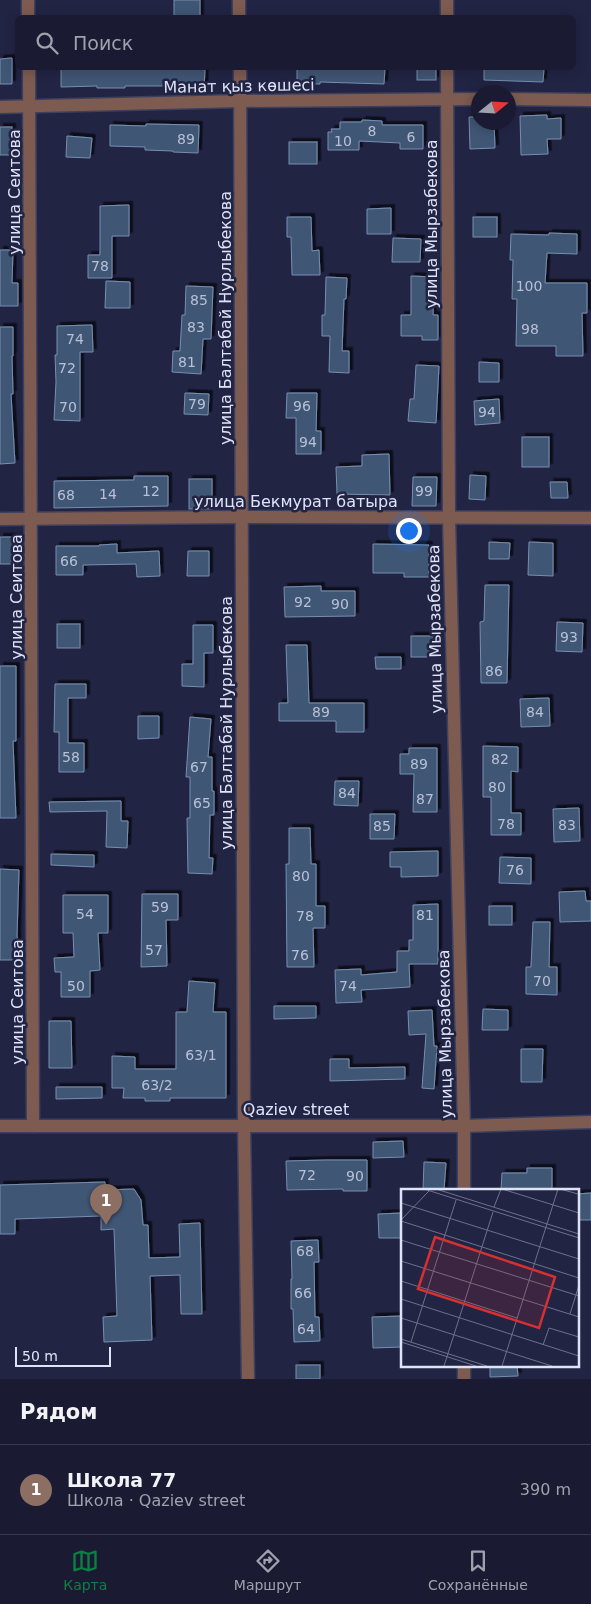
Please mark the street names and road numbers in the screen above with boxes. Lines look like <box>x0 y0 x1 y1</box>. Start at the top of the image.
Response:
street label: Манат қыз көшесі <box>163 75 315 97</box>
street label: улица Сеитова <box>5 129 24 255</box>
street label: улица Мырзабекова <box>422 139 441 309</box>
street label: улица Балтабай Нурлыбекова <box>216 191 235 445</box>
street label: улица Бекмурат батыра <box>194 492 398 511</box>
street label: улица Сеитова <box>7 534 26 660</box>
street label: улица Мырзабекова <box>424 544 446 714</box>
street label: улица Балтабай Нурлыбекова <box>217 596 236 850</box>
street label: улица Сеитова <box>8 939 27 1065</box>
street label: улица Мырзабекова <box>434 949 456 1119</box>
street label: Qaziev street <box>243 1100 349 1119</box>

